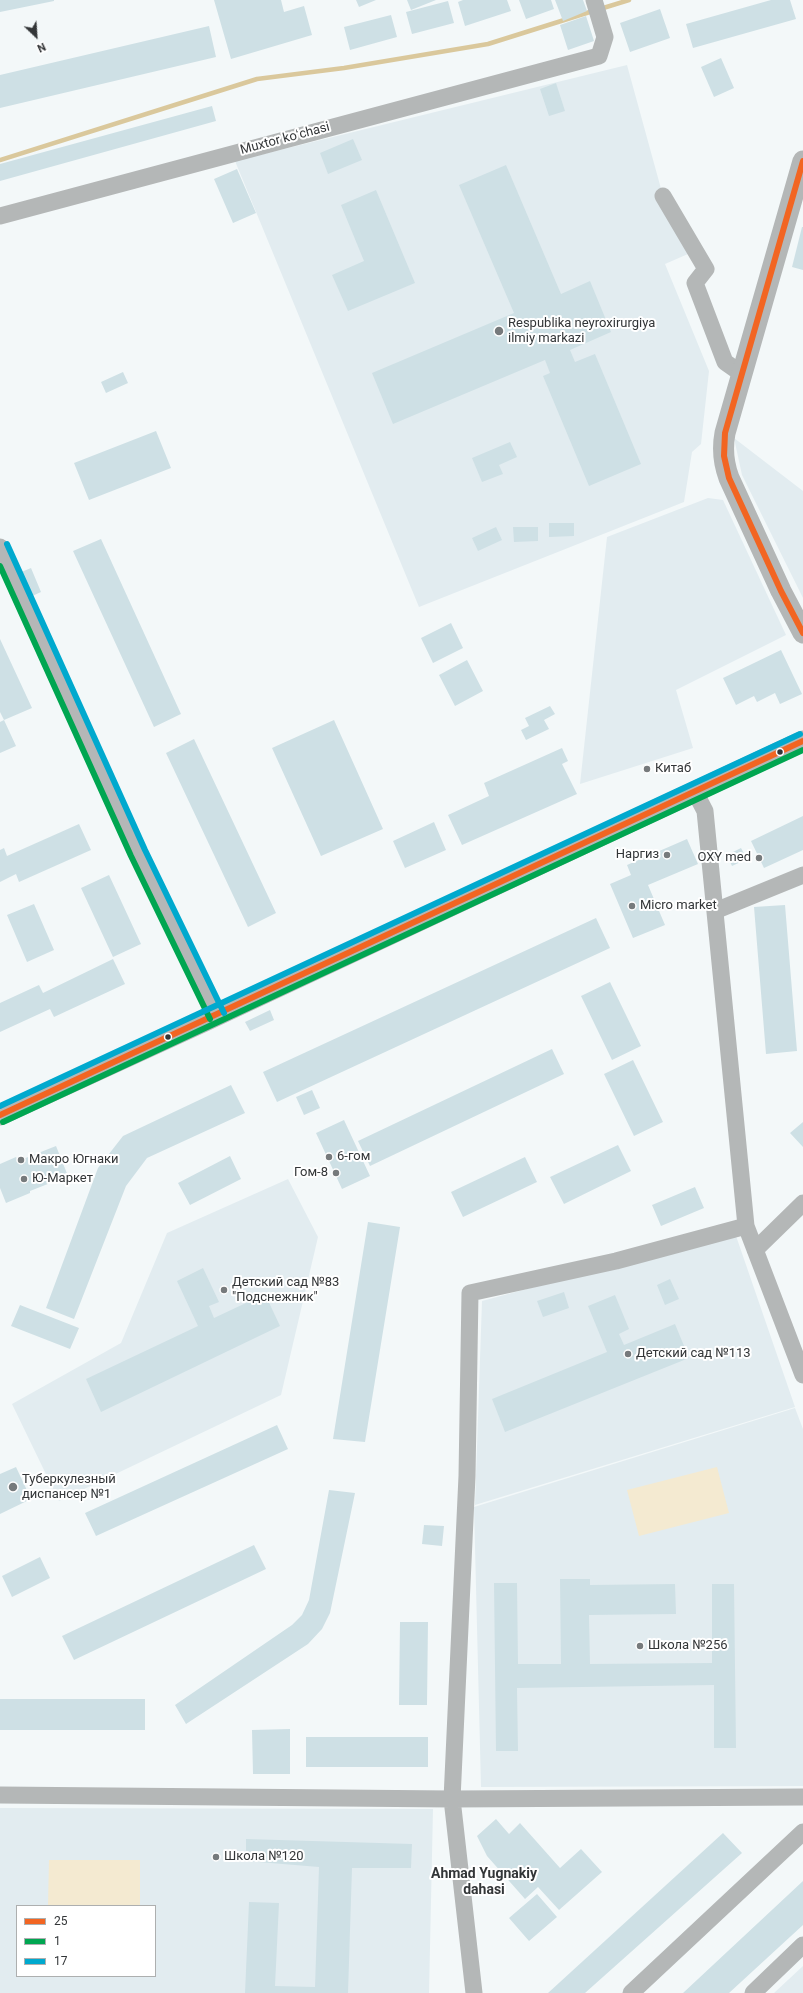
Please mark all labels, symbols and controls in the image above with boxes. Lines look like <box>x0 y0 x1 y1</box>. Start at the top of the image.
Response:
north arrow <box>16 16 56 56</box>
text: N <box>35 40 48 55</box>
street label: Muxtor koʻchasi <box>239 120 331 158</box>
place label: Respublika neyroxirurgiya ilmiy markazi <box>508 316 655 347</box>
marker: Respublika neyroxirurgiya ilmiy markazi <box>493 325 505 337</box>
unlabelled marker <box>775 747 785 757</box>
place label: Китаб <box>655 761 691 777</box>
marker: Китаб <box>642 764 652 774</box>
place label: Наргиз <box>616 847 659 863</box>
marker: Наргиз <box>662 850 672 860</box>
place label: OXY med <box>697 850 751 866</box>
marker: OXY med <box>754 853 764 863</box>
place label: Micro market <box>640 898 717 914</box>
marker: Micro market <box>627 901 637 911</box>
unlabelled marker <box>163 1032 173 1042</box>
place label: 6-гом <box>337 1149 370 1165</box>
place label: Макро Югнаки <box>29 1152 119 1168</box>
marker: 6-гом <box>324 1152 334 1162</box>
marker: Макро Югнаки <box>16 1155 26 1165</box>
place label: Гом-8 <box>294 1165 328 1181</box>
marker: Гом-8 <box>331 1168 341 1178</box>
place label: Ю-Маркет <box>32 1171 93 1187</box>
marker: Ю-Маркет <box>19 1174 29 1184</box>
place label: Детский сад №83 "Подснежник" <box>232 1275 339 1306</box>
marker: Детский сад №83 "Подснежник" <box>219 1285 229 1295</box>
place label: Детский сад №113 <box>636 1346 751 1362</box>
marker: Детский сад №113 <box>623 1349 633 1359</box>
place label: Туберкулезный диспансер №1 <box>22 1472 116 1503</box>
marker: Туберкулезный диспансер №1 <box>7 1481 19 1493</box>
place label: Школа №256 <box>648 1638 728 1654</box>
marker: Школа №256 <box>635 1641 645 1651</box>
place label: Школа №120 <box>224 1849 304 1865</box>
marker: Школа №120 <box>211 1852 221 1862</box>
district label: Ahmad Yugnakiy dahasi <box>431 1866 537 1898</box>
legend <box>16 1905 156 1977</box>
text: 25 <box>54 1914 68 1928</box>
text: 1 <box>54 1934 61 1948</box>
text: 17 <box>54 1954 68 1968</box>

